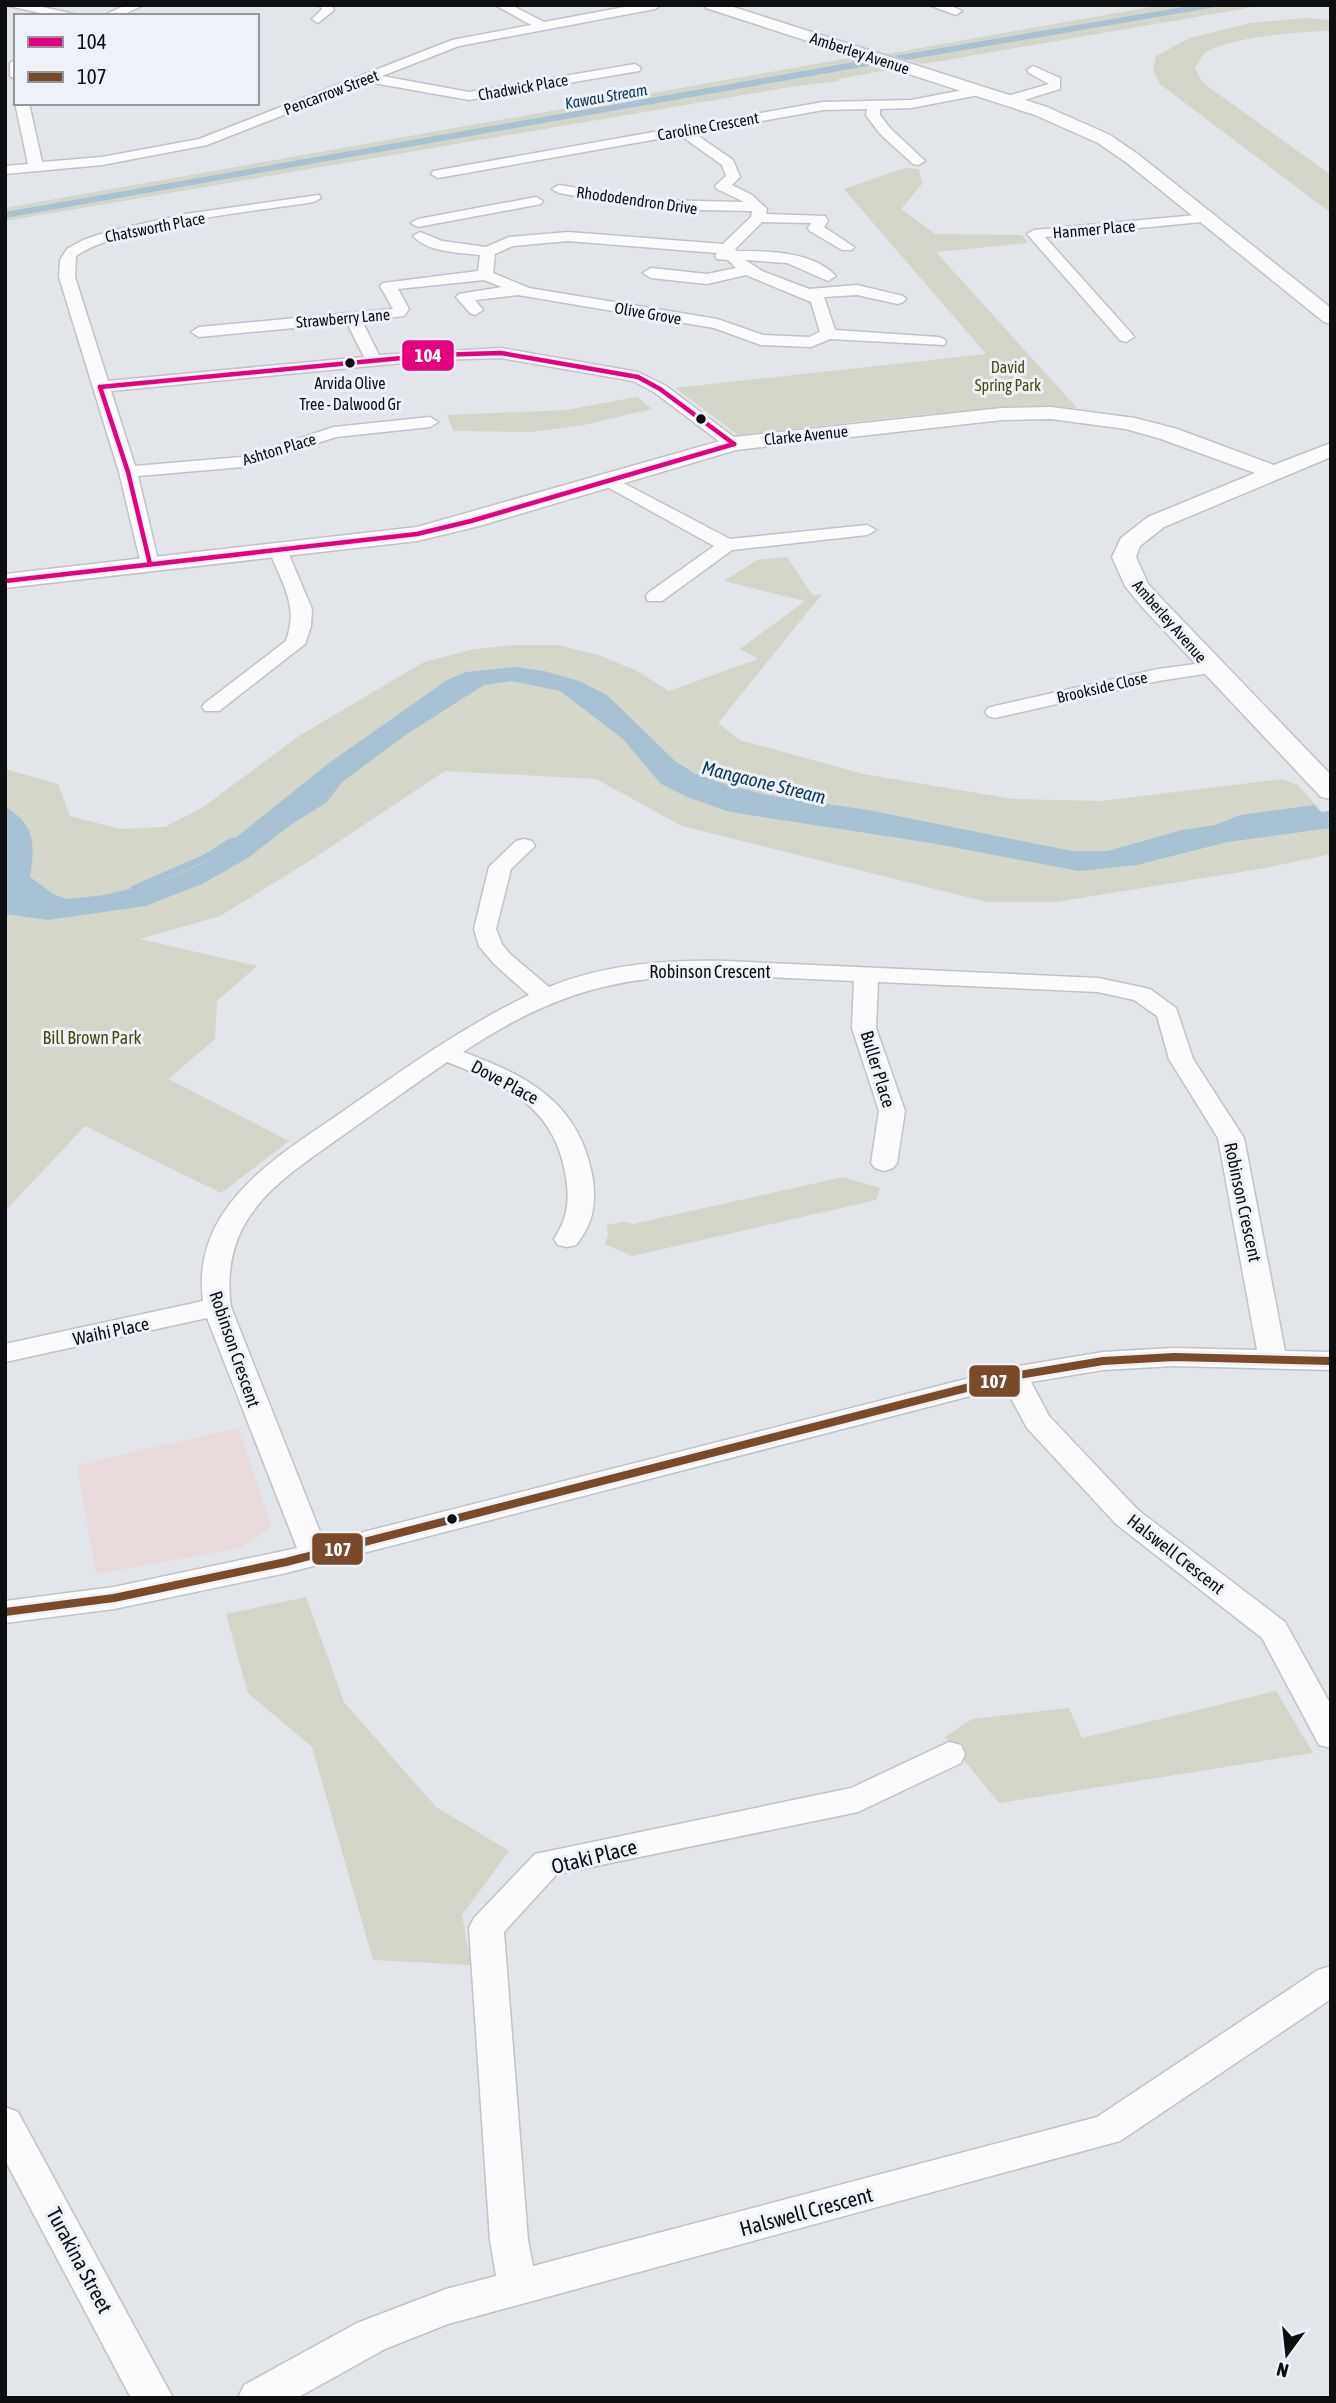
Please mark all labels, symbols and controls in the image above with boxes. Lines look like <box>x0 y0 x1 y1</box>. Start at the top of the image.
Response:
legend <box>14 14 259 105</box>
street label: Amberley Avenue <box>808 28 912 78</box>
text: 104 <box>77 29 107 53</box>
text: 107 <box>77 64 107 88</box>
street label: Pencarrow Street <box>281 66 381 118</box>
street label: Chadwick Place <box>477 70 569 104</box>
water label: Kawau Stream <box>563 80 649 112</box>
street label: Caroline Crescent <box>656 108 760 144</box>
street label: Rhododendron Drive <box>575 183 699 217</box>
street label: Chatsworth Place <box>104 208 206 246</box>
street label: Hanmer Place <box>1052 216 1136 242</box>
street label: Olive Grove <box>613 298 683 328</box>
street label: Strawberry Lane <box>295 305 391 332</box>
line badge: 104 <box>401 339 455 372</box>
text: 104 <box>415 344 441 366</box>
marker: Arvida Olive Tree - Dalwood Gr <box>343 356 357 370</box>
park label: David Spring Park <box>975 358 1041 395</box>
place label: Arvida Olive Tree - Dalwood Gr <box>299 374 401 413</box>
unlabelled marker <box>694 412 708 426</box>
street label: Clarke Avenue <box>763 422 849 448</box>
street label: Ashton Place <box>240 429 318 469</box>
street label: Amberley Avenue <box>1129 576 1211 666</box>
street label: Brookside Close <box>1055 668 1149 706</box>
water label: Mangaone Stream <box>700 756 828 808</box>
street label: Robinson Crescent <box>649 961 771 982</box>
park label: Bill Brown Park <box>43 1027 141 1048</box>
street label: Buller Place <box>856 1028 900 1110</box>
street label: Dove Place <box>468 1056 542 1108</box>
street label: Robinson Crescent <box>1220 1140 1266 1264</box>
street label: Robinson Crescent <box>205 1288 265 1410</box>
street label: Waihi Place <box>71 1313 151 1349</box>
line badge: 107 <box>968 1364 1021 1398</box>
text: 107 <box>981 1370 1007 1392</box>
street label: Halswell Crescent <box>1123 1510 1229 1598</box>
unlabelled marker <box>445 1512 459 1526</box>
line badge: 107 <box>311 1532 364 1566</box>
text: 107 <box>325 1538 351 1560</box>
street label: Otaki Place <box>549 1834 639 1878</box>
street label: Halswell Crescent <box>737 2182 875 2240</box>
street label: Turakina Street <box>42 2203 118 2317</box>
north arrow <box>1252 2319 1322 2389</box>
text: N <box>1274 2358 1291 2382</box>

